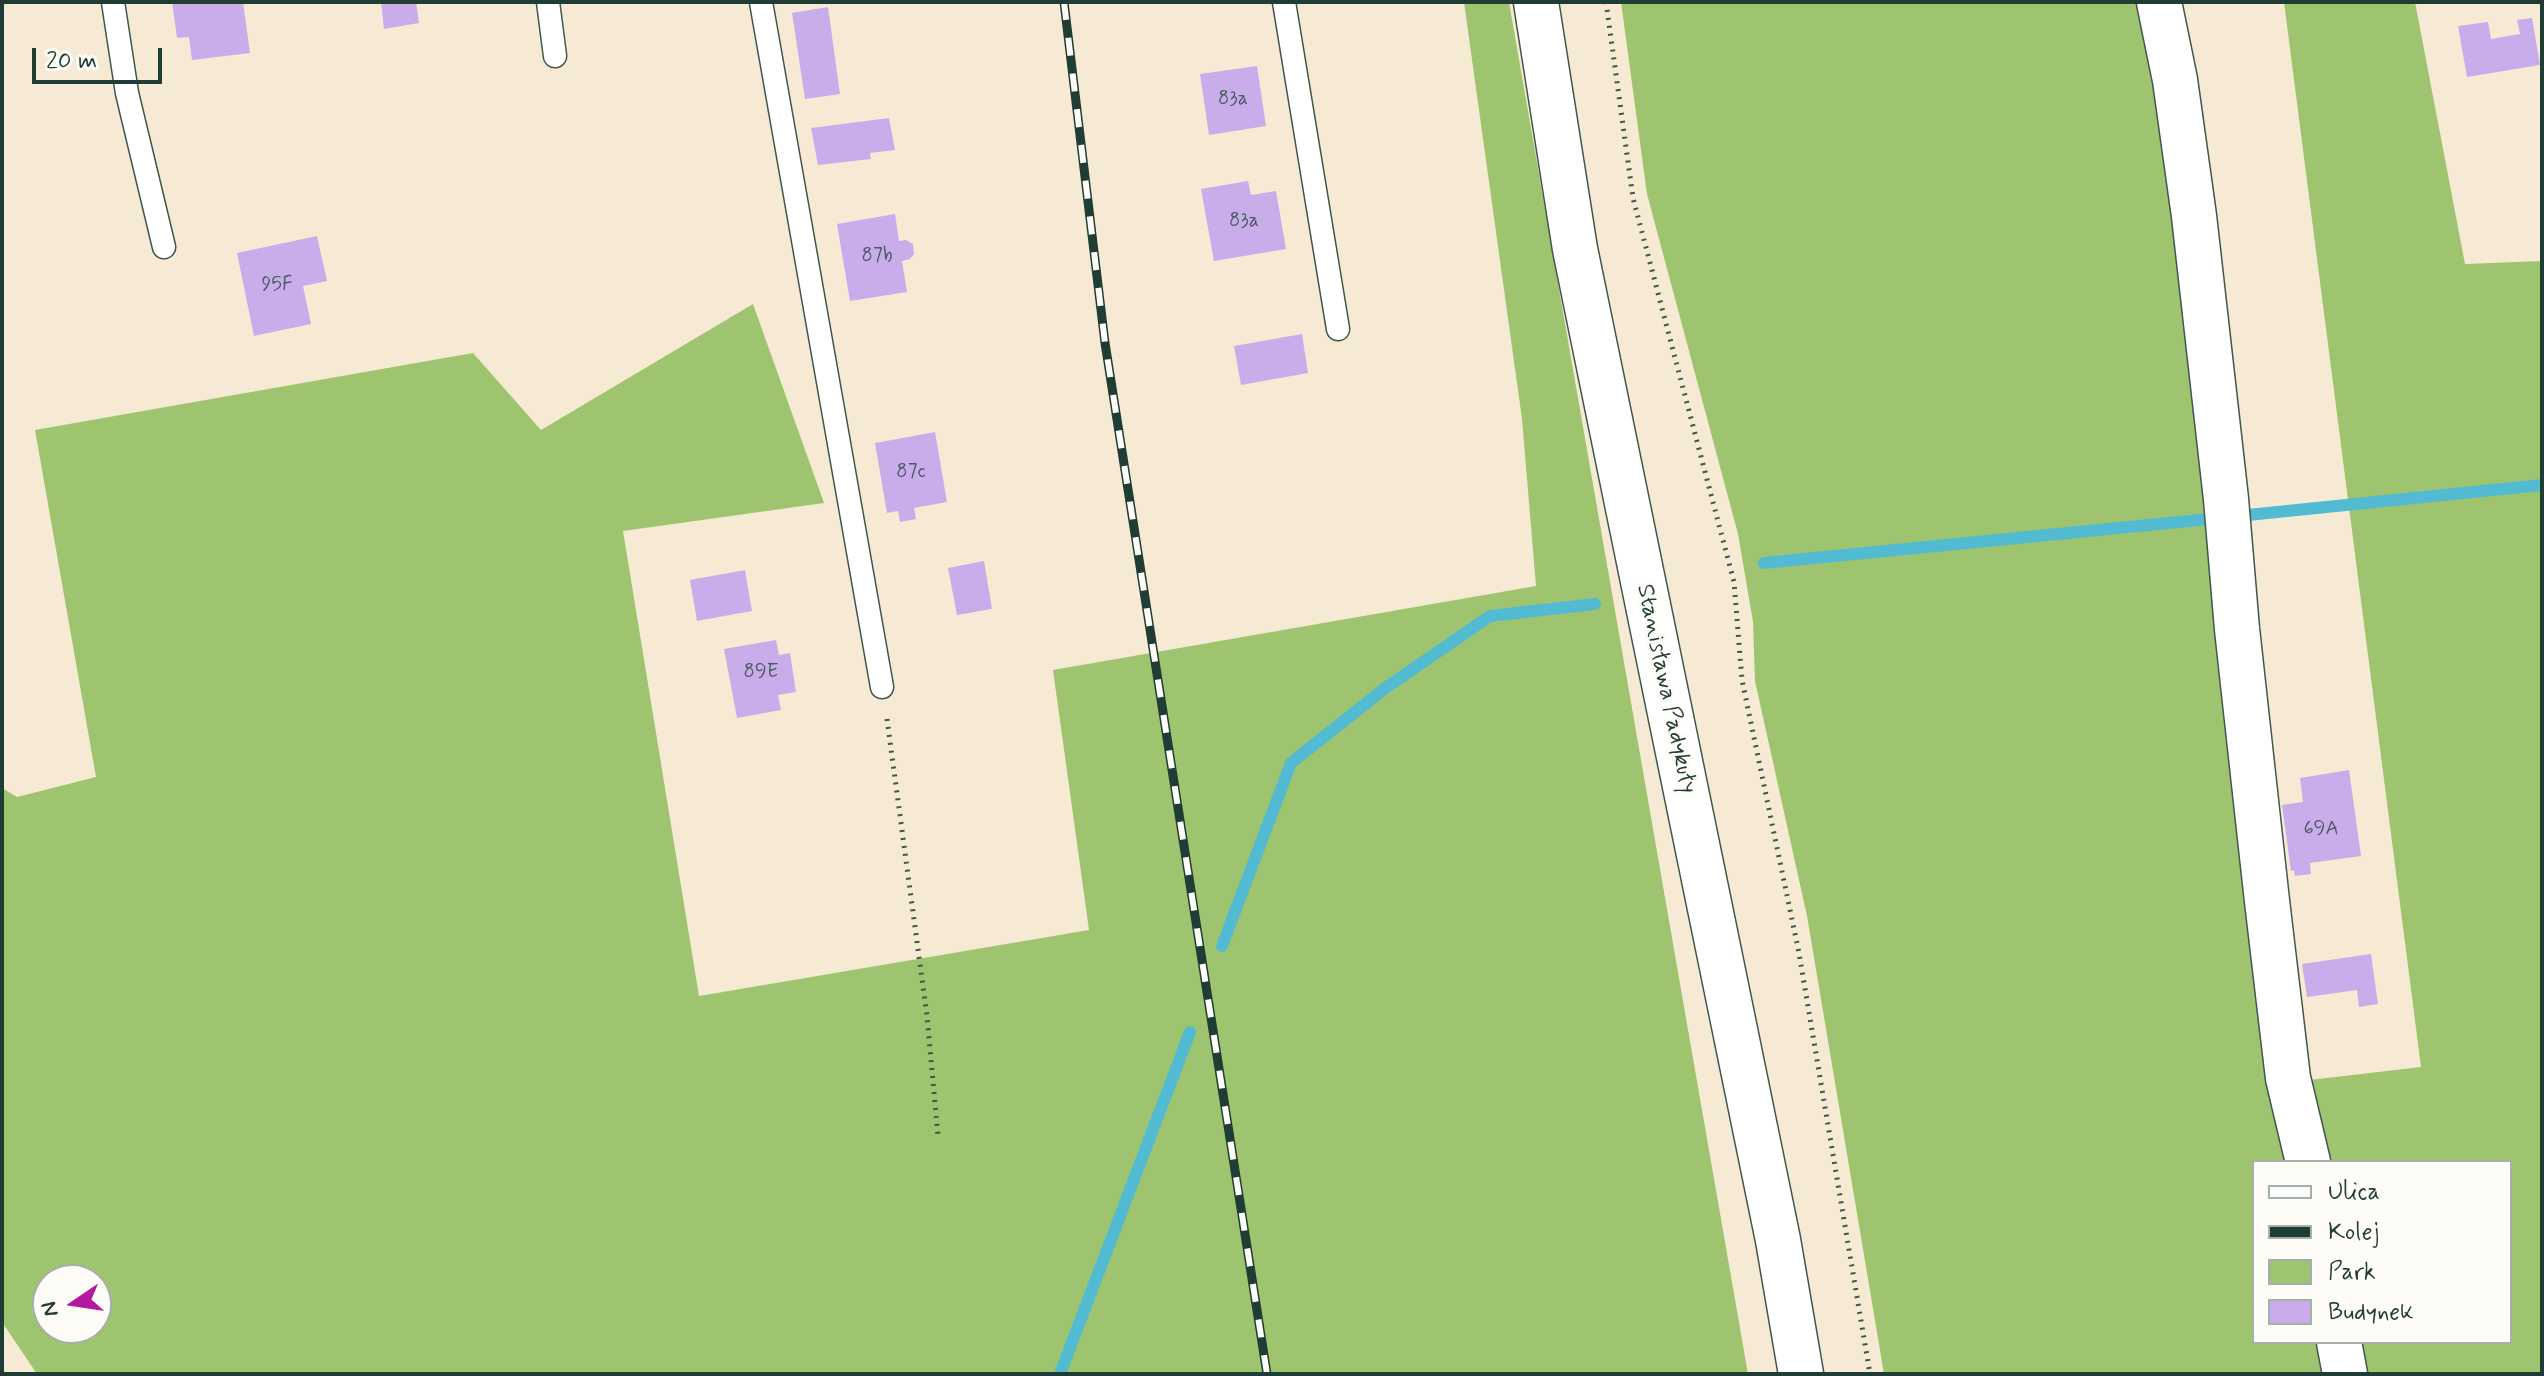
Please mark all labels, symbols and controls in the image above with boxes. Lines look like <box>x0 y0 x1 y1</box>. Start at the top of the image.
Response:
scale bar <box>36 32 166 82</box>
text: 20 m <box>46 46 97 77</box>
house number: 83a <box>1218 88 1248 112</box>
house number: 83a <box>1229 210 1259 234</box>
house number: 87b <box>861 245 893 269</box>
house number: 95F <box>261 274 293 298</box>
house number: 87c <box>896 461 926 485</box>
street label: Stanisława Padykuły <box>1629 582 1701 796</box>
house number: 89E <box>744 661 778 685</box>
house number: 69A <box>2303 818 2339 842</box>
legend <box>2252 1160 2512 1344</box>
text: Ulica <box>2328 1177 2380 1208</box>
text: Kolej <box>2328 1217 2379 1248</box>
text: Park <box>2328 1257 2376 1288</box>
north arrow <box>32 1264 112 1344</box>
text: Budynek <box>2328 1297 2414 1328</box>
text: N <box>35 1299 66 1319</box>

